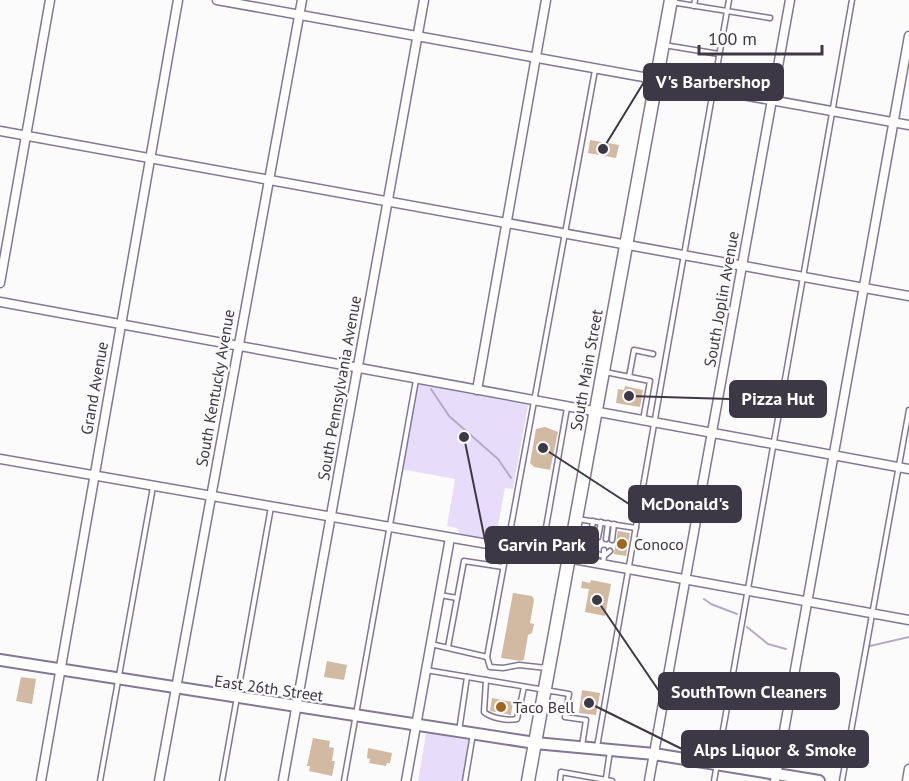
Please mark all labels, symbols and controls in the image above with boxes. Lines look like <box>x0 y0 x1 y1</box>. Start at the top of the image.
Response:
scale bar <box>699 18 822 56</box>
text: 100 m <box>708 27 757 50</box>
callout: V's Barbershop <box>644 64 783 100</box>
text: V's Barbershop <box>655 70 771 93</box>
street label: South Joplin Avenue <box>699 230 743 368</box>
street label: South Pennsylvania Avenue <box>313 294 365 482</box>
street label: South Main Street <box>565 307 607 432</box>
street label: South Kentucky Avenue <box>191 308 239 468</box>
street label: Grand Avenue <box>76 340 112 436</box>
callout: Pizza Hut <box>730 381 826 417</box>
text: Pizza Hut <box>742 387 815 410</box>
callout: McDonald's <box>629 486 741 522</box>
text: McDonald's <box>641 492 729 515</box>
callout: Garvin Park <box>486 527 598 563</box>
text: Garvin Park <box>498 533 586 556</box>
place label: Conoco <box>634 534 684 554</box>
marker: Conoco <box>615 537 629 551</box>
street label: East 26th Street <box>213 670 325 706</box>
callout: SouthTown Cleaners <box>659 673 839 709</box>
text: SouthTown Cleaners <box>671 680 827 703</box>
place label: Taco Bell <box>513 697 575 717</box>
marker: Taco Bell <box>494 700 508 714</box>
callout: Alps Liquor & Smoke <box>682 731 868 767</box>
text: Alps Liquor & Smoke <box>694 738 856 761</box>

